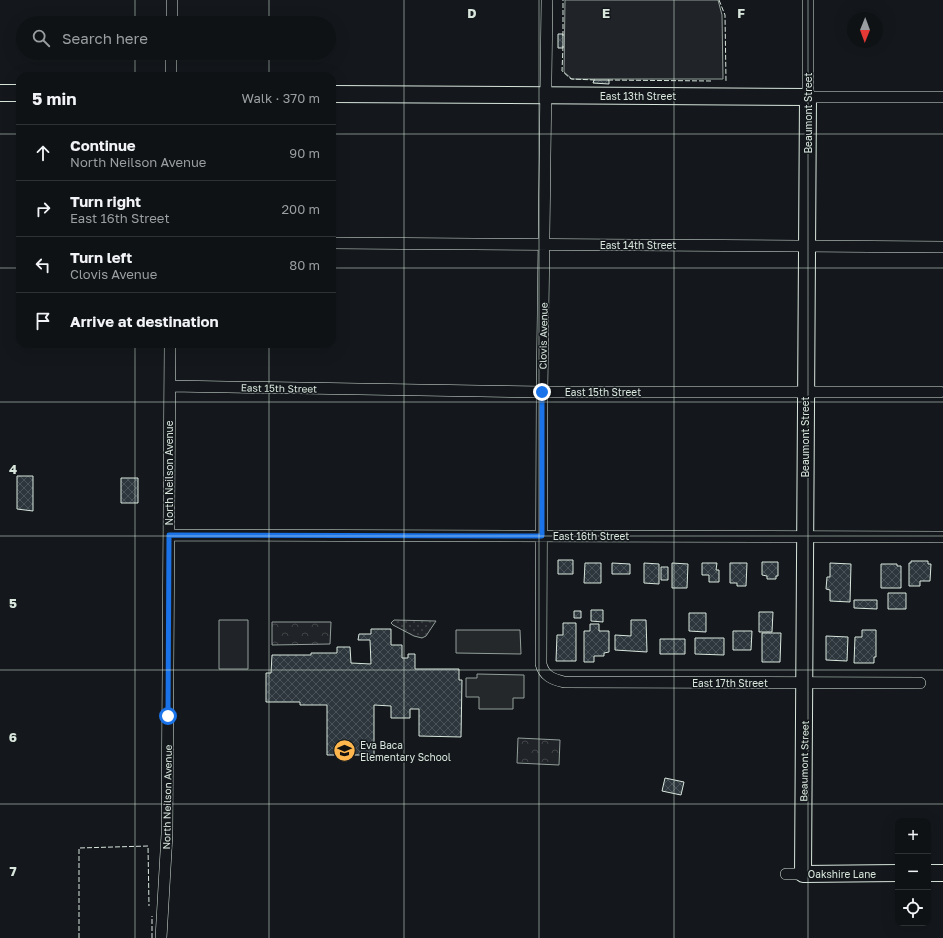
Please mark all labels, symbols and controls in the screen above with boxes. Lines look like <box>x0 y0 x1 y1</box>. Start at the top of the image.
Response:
text: D <box>467 5 477 21</box>
text: E <box>602 5 610 21</box>
text: F <box>737 5 745 21</box>
north arrow <box>847 12 883 48</box>
search box <box>16 16 336 60</box>
icon: search <box>30 27 52 49</box>
text: Search here <box>62 29 148 47</box>
street label: Beaumont Street <box>802 72 814 154</box>
text: 5 min <box>32 88 76 109</box>
text: Walk · 370 m <box>241 90 320 106</box>
street label: East 13th Street <box>600 90 676 102</box>
text: Continue <box>70 136 136 154</box>
icon: ahead <box>32 142 54 164</box>
text: 90 m <box>289 145 320 161</box>
text: North Neilson Avenue <box>70 154 206 170</box>
text: Turn right <box>70 192 141 210</box>
icon: right <box>32 198 54 220</box>
text: 200 m <box>282 201 320 217</box>
text: East 16th Street <box>70 210 170 226</box>
street label: East 14th Street <box>600 239 676 251</box>
text: Turn left <box>70 248 132 266</box>
icon: left <box>32 254 54 276</box>
text: 80 m <box>289 257 320 273</box>
text: Clovis Avenue <box>70 266 157 282</box>
street label: Clovis Avenue <box>536 302 550 370</box>
icon: arrive <box>32 310 54 332</box>
text: Arrive at destination <box>70 312 219 330</box>
street label: East 15th Street <box>241 381 317 395</box>
route end <box>533 383 551 401</box>
street label: East 15th Street <box>565 386 641 398</box>
street label: Beaumont Street <box>799 396 811 478</box>
street label: North Neilson Avenue <box>163 420 175 525</box>
text: 4 <box>9 461 17 477</box>
street label: East 16th Street <box>553 530 629 542</box>
text: 5 <box>9 595 17 611</box>
street label: East 17th Street <box>692 677 768 689</box>
route start <box>159 707 177 725</box>
street label: Beaumont Street <box>797 720 811 802</box>
text: 6 <box>9 729 17 745</box>
school or university icon: Eva Baca Elementary School <box>332 738 358 764</box>
place label: Eva Baca Elementary School <box>360 739 451 763</box>
street label: North Neilson Avenue <box>160 744 174 850</box>
map controls <box>895 818 931 926</box>
button: + <box>895 818 931 854</box>
button: − <box>895 854 931 890</box>
text: 7 <box>9 863 17 879</box>
street label: Oakshire Lane <box>808 868 876 880</box>
button: locate <box>895 890 931 926</box>

